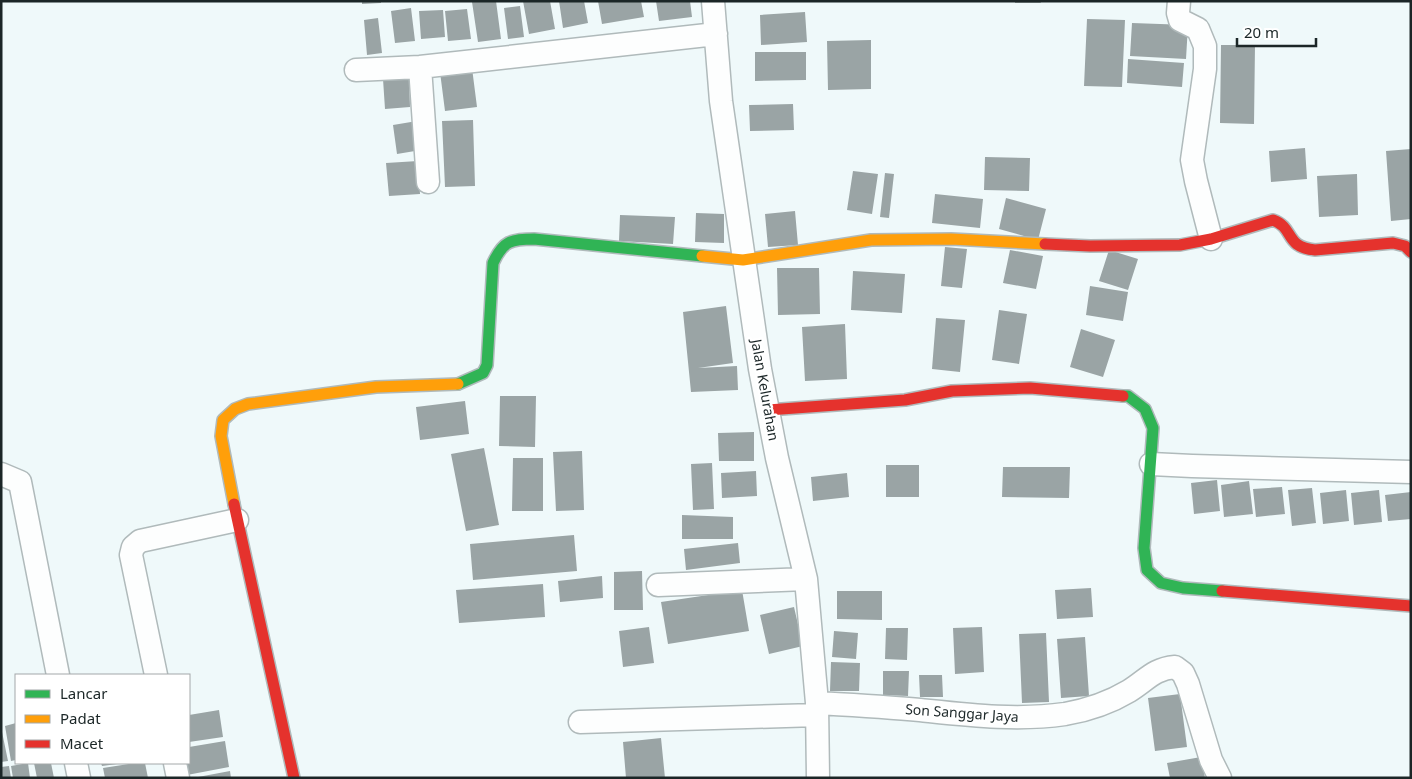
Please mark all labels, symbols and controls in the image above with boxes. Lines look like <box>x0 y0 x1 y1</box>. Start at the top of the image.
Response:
scale bar <box>1237 15 1316 47</box>
text: 20 m <box>1244 22 1279 42</box>
street label: Jalan Kelurahan <box>747 336 784 442</box>
legend <box>15 674 190 764</box>
text: Lancar <box>60 683 107 703</box>
street label: Son Sanggar Jaya <box>905 699 1019 726</box>
text: Padat <box>60 708 101 728</box>
text: Macet <box>60 733 104 753</box>

